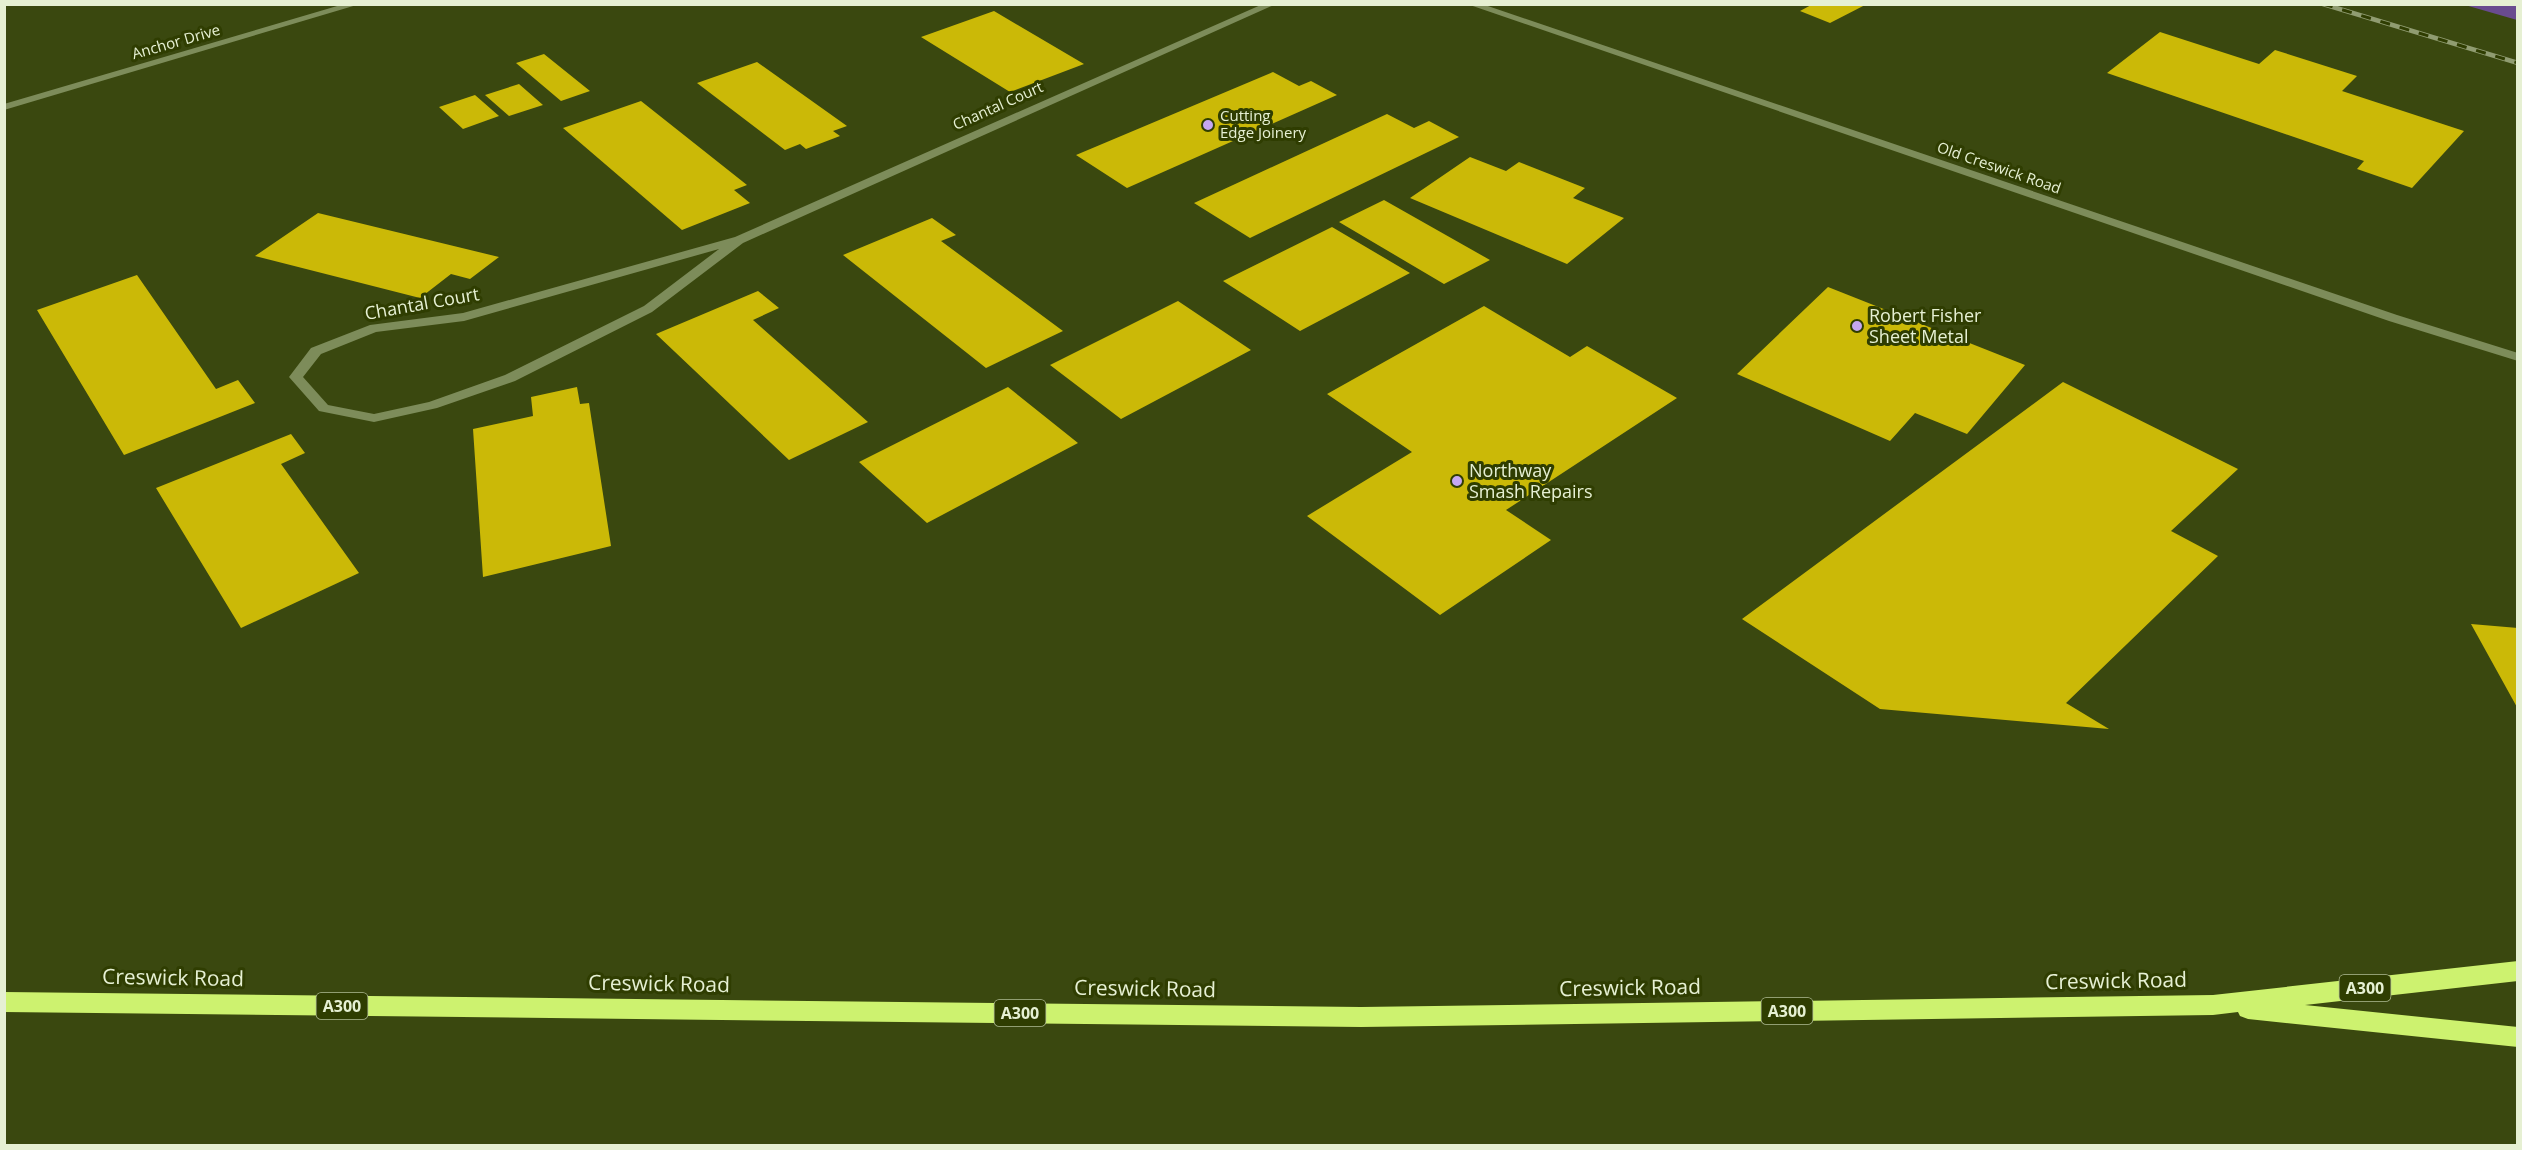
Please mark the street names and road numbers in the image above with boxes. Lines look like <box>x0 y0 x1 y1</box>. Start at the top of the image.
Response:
street label: Anchor Drive <box>129 19 222 63</box>
street label: Chantal Court <box>949 76 1046 134</box>
street label: Old Creswick Road <box>1935 136 2064 198</box>
street label: Chantal Court <box>363 281 481 325</box>
street label: Creswick Road <box>102 962 244 992</box>
street label: Creswick Road <box>2045 965 2187 995</box>
street label: Creswick Road <box>588 968 730 998</box>
street label: Creswick Road <box>1559 972 1701 1002</box>
street label: Creswick Road <box>1074 973 1216 1003</box>
road number: A300 <box>2340 975 2390 1001</box>
road number: A300 <box>316 993 368 1019</box>
road number: A300 <box>1762 998 1812 1024</box>
road number: A300 <box>994 1000 1046 1026</box>

